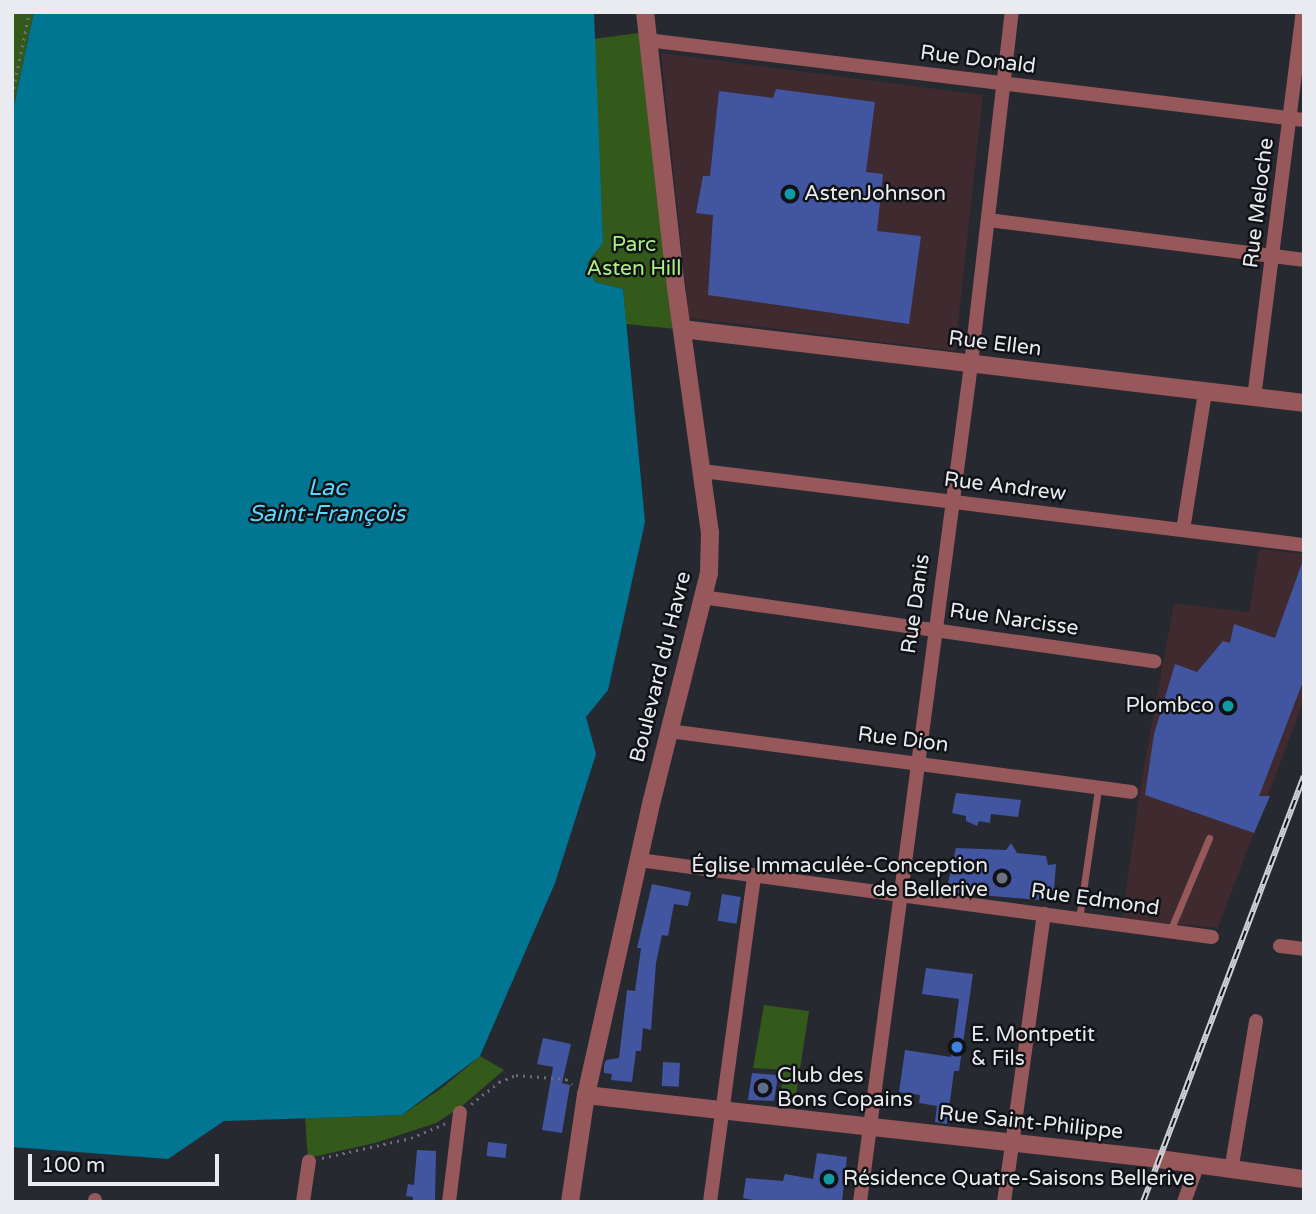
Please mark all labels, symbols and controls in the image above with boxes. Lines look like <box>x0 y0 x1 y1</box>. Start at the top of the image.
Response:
street label: Rue Donald <box>919 40 1037 80</box>
street label: Rue Meloche <box>1239 137 1279 269</box>
place label: AstenJohnson <box>804 181 946 207</box>
marker: AstenJohnson <box>782 186 798 202</box>
park label: Parc Asten Hill <box>586 232 682 282</box>
street label: Rue Ellen <box>947 326 1043 362</box>
street label: Rue Andrew <box>943 467 1067 507</box>
water label: Lac Saint-François <box>249 474 405 528</box>
street label: Rue Danis <box>897 552 935 656</box>
street label: Boulevard du Havre <box>625 569 697 765</box>
street label: Rue Narcisse <box>948 598 1080 642</box>
place label: Plombco <box>1126 693 1214 719</box>
marker: Plombco <box>1220 698 1236 714</box>
street label: Rue Dion <box>856 722 950 758</box>
place label: Église Immaculée-Conception de Bellerive <box>691 853 988 903</box>
marker: Église Immaculée-Conception de Bellerive <box>994 870 1010 886</box>
street label: Rue Edmond <box>1029 879 1161 921</box>
place label: E. Montpetit & Fils <box>971 1022 1095 1072</box>
marker: E. Montpetit & Fils <box>949 1039 965 1055</box>
place label: Club des Bons Copains <box>777 1063 913 1113</box>
marker: Club des Bons Copains <box>755 1080 771 1096</box>
street label: Rue Saint-Philippe <box>938 1101 1124 1145</box>
scale bar <box>32 1140 222 1184</box>
text: 100 m <box>41 1153 105 1178</box>
place label: Résidence Quatre-Saisons Bellerive <box>843 1166 1195 1192</box>
marker: Résidence Quatre-Saisons Bellerive <box>821 1171 837 1187</box>

